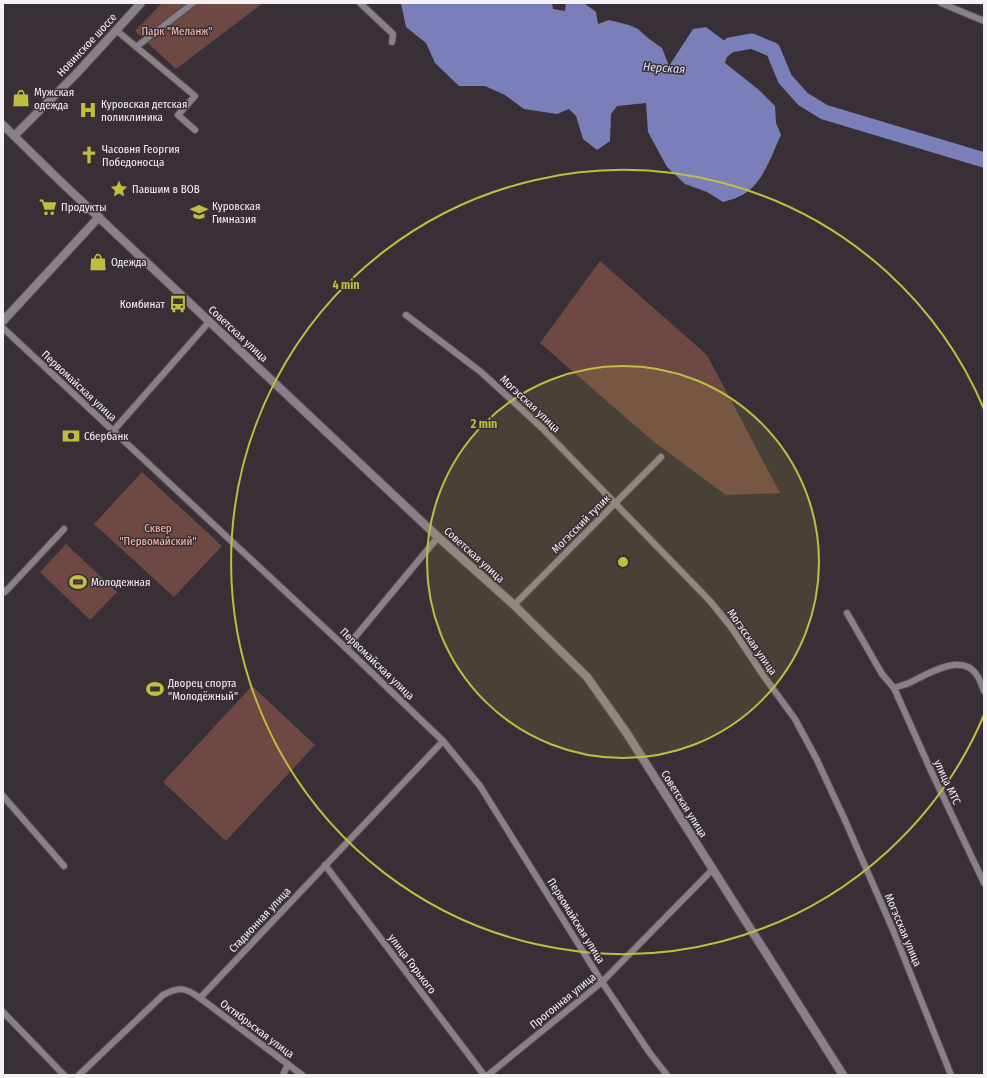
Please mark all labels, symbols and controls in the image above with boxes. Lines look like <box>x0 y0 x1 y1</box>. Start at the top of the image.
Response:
street label: Новинское шоссе <box>54 11 120 79</box>
park label: Парк "Меланж" <box>141 25 213 38</box>
water label: Нерская <box>642 60 686 76</box>
place label: Мужская одежда <box>34 86 74 112</box>
shop icon: Мужская одежда <box>11 88 31 108</box>
place label: Куровская детская поликлиника <box>101 98 187 124</box>
hospital icon: Куровская детская поликлиника <box>78 100 98 120</box>
place label: Часовня Георгия Победоносца <box>102 143 180 169</box>
church icon: Часовня Георгия Победоносца <box>79 145 99 165</box>
place icon: Павшим в ВОВ <box>109 179 129 199</box>
place label: Павшим в ВОВ <box>132 183 200 196</box>
supermarket icon: Продукты <box>38 197 58 217</box>
place label: Куровская Гимназия <box>212 200 260 226</box>
place label: Продукты <box>61 201 107 214</box>
school or university icon: Куровская Гимназия <box>189 202 209 222</box>
shop icon: Одежда <box>88 252 108 272</box>
place label: Одежда <box>111 256 147 269</box>
text: 4 min <box>332 278 360 292</box>
bus stop icon: Комбинат <box>168 294 188 314</box>
place label: Комбинат <box>120 298 166 311</box>
street label: Советская улица <box>206 303 270 365</box>
street label: Первомайская улица <box>39 348 119 424</box>
street label: Могэсская улица <box>497 373 563 435</box>
text: 2 min <box>470 417 497 431</box>
bank icon: Сбербанк <box>61 426 81 446</box>
place label: Сбербанк <box>84 430 129 443</box>
street label: Могэсский тупик <box>549 491 614 556</box>
park label: Сквер "Первомайский" <box>119 522 197 548</box>
street label: Советская улица <box>441 525 507 585</box>
centre of rings <box>616 555 630 569</box>
sports icon: Молодежная <box>68 572 88 592</box>
place label: Молодежная <box>91 576 150 589</box>
street label: Могэсская улица <box>724 606 780 678</box>
street label: Первомайская улица <box>337 625 417 703</box>
place label: Дворец спорта "Молодёжный" <box>167 677 238 703</box>
sports icon: Дворец спорта "Молодёжный" <box>145 679 165 699</box>
street label: улица МТС <box>931 757 963 807</box>
street label: Советская улица <box>658 768 710 840</box>
street label: Первомайская улица <box>545 876 607 966</box>
street label: Стадионная улица <box>226 885 294 955</box>
street label: Могэсская улица <box>882 892 924 968</box>
street label: улица Горького <box>385 932 439 997</box>
street label: Прогонная улица <box>528 971 598 1031</box>
street label: Октябрьская улица <box>217 997 297 1061</box>

